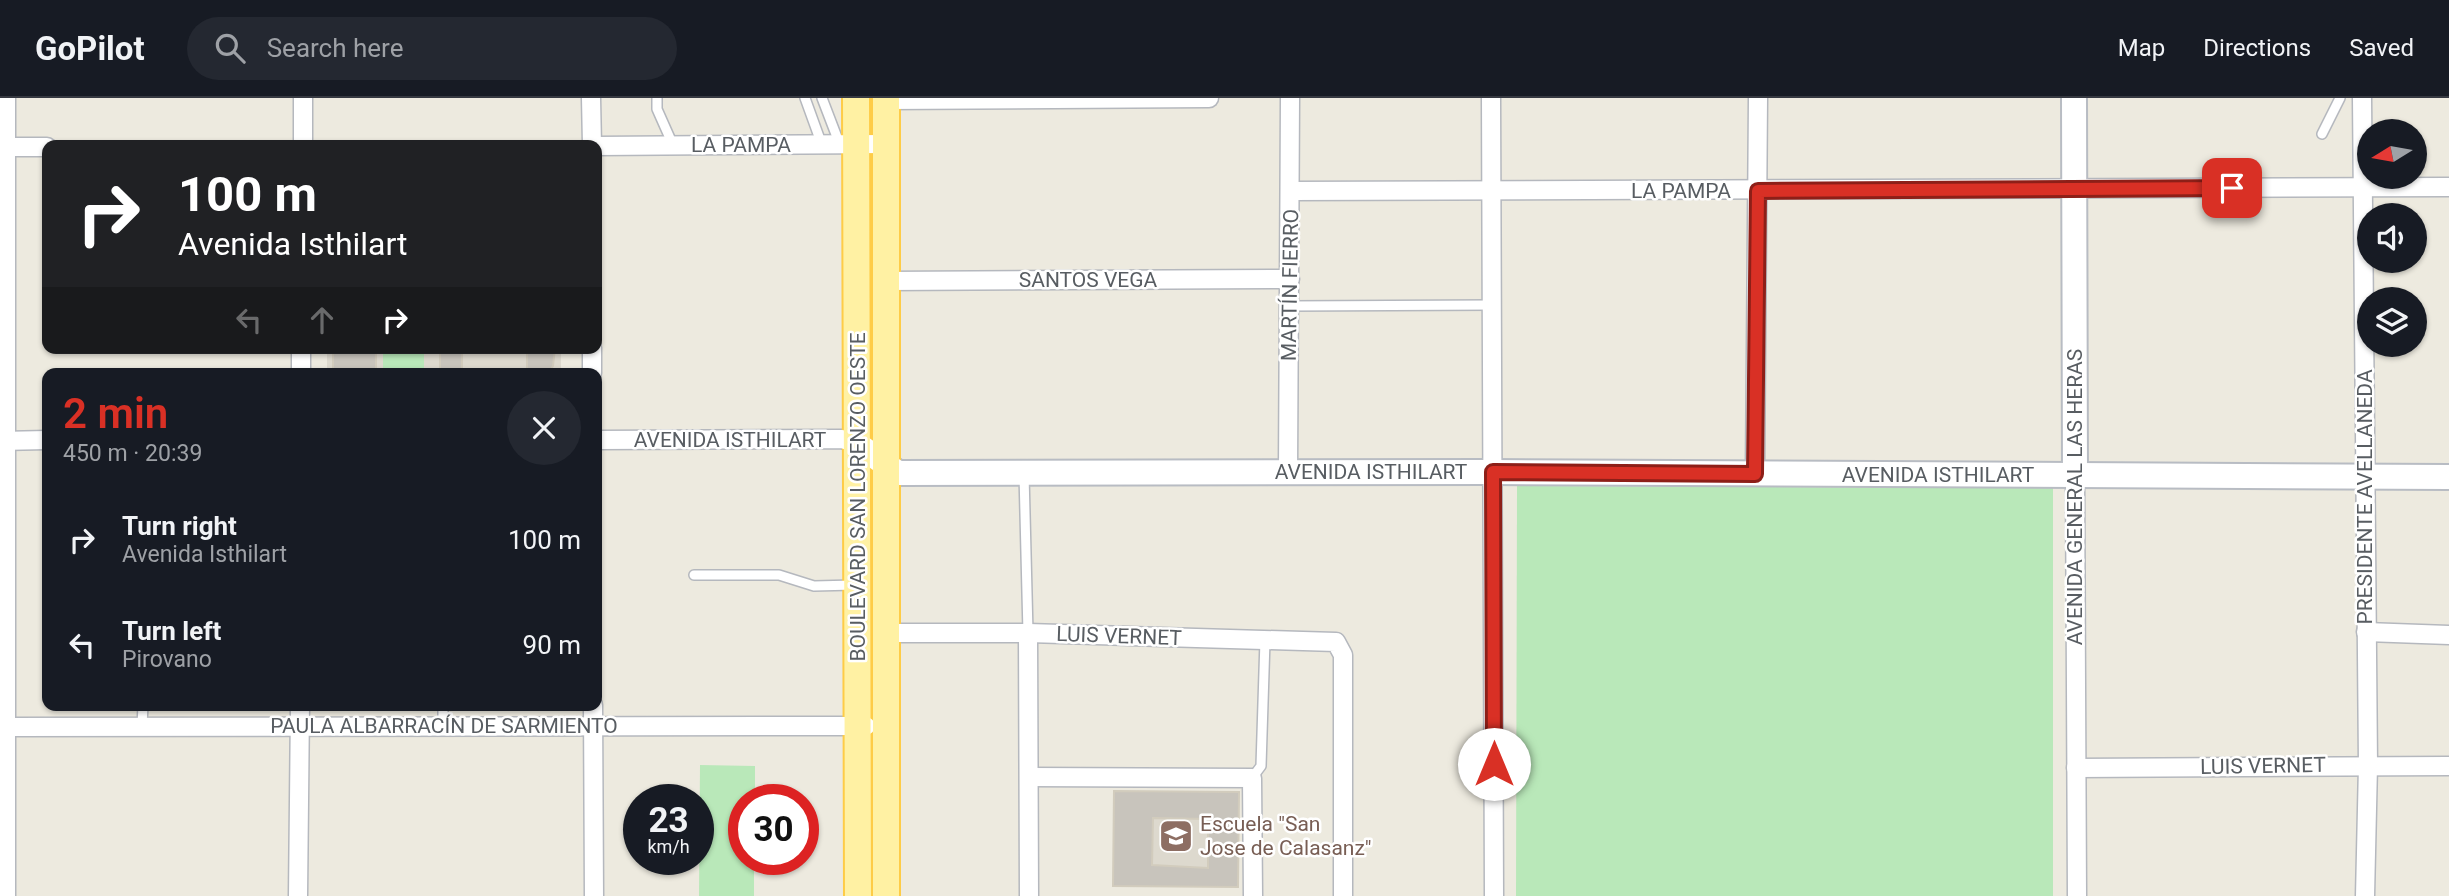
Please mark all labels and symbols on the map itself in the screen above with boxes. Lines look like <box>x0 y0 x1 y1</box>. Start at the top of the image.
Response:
north arrow <box>2357 119 2427 189</box>
street label: LA PAMPA <box>691 133 791 157</box>
pin <box>2202 158 2262 218</box>
street label: LA PAMPA <box>1631 179 1731 203</box>
street label: MARTÍN FIERRO <box>1277 209 1303 361</box>
street label: SANTOS VEGA <box>1019 268 1158 292</box>
street label: BOULEVARD SAN LORENZO OESTE <box>846 332 870 662</box>
street label: AVENIDA GENERAL LAS HERAS <box>2063 349 2087 645</box>
street label: PRESIDENTE AVELLANEDA <box>2353 369 2377 625</box>
street label: AVENIDA ISTHILART <box>634 428 827 452</box>
street label: AVENIDA ISTHILART <box>1275 460 1468 484</box>
street label: AVENIDA ISTHILART <box>1842 463 2035 487</box>
street label: LUIS VERNET <box>1056 622 1183 650</box>
street label: PAULA ALBARRACÍN DE SARMIENTO <box>270 714 618 738</box>
position arrow <box>1457 727 1531 801</box>
street label: LUIS VERNET <box>2200 753 2326 779</box>
speed limit sign: 30 <box>728 784 819 875</box>
place label: Escuela "San Jose de Calasanz" <box>1200 812 1372 860</box>
school or university icon: Escuela "San Jose de Calasanz" <box>1157 817 1195 855</box>

